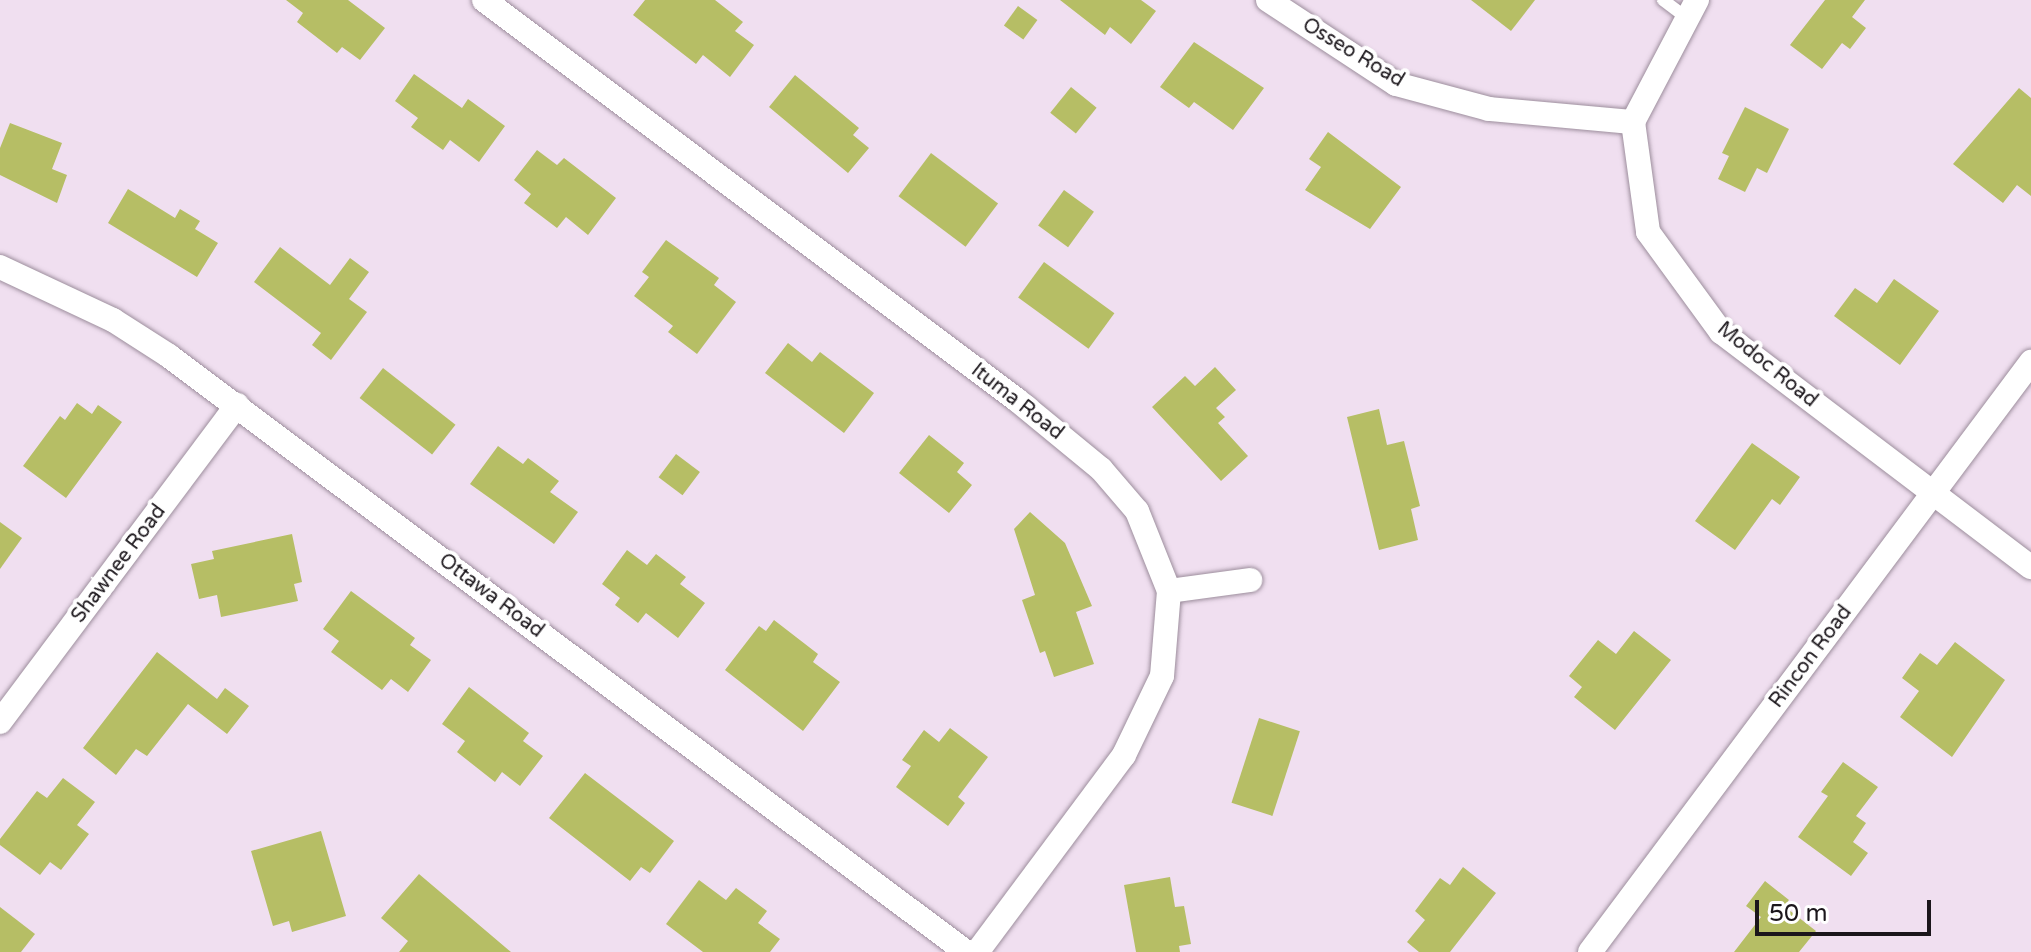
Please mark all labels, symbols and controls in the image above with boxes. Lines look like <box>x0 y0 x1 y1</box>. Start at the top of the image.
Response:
street label: Osseo Road <box>1298 13 1408 93</box>
street label: Modoc Road <box>1712 317 1822 413</box>
street label: Ituma Road <box>966 359 1068 445</box>
street label: Shawnee Road <box>67 500 171 628</box>
street label: Ottawa Road <box>434 549 548 643</box>
street label: Rincon Road <box>1765 601 1857 713</box>
scale bar <box>1759 884 1935 934</box>
text: 50 m <box>1769 899 1827 928</box>

